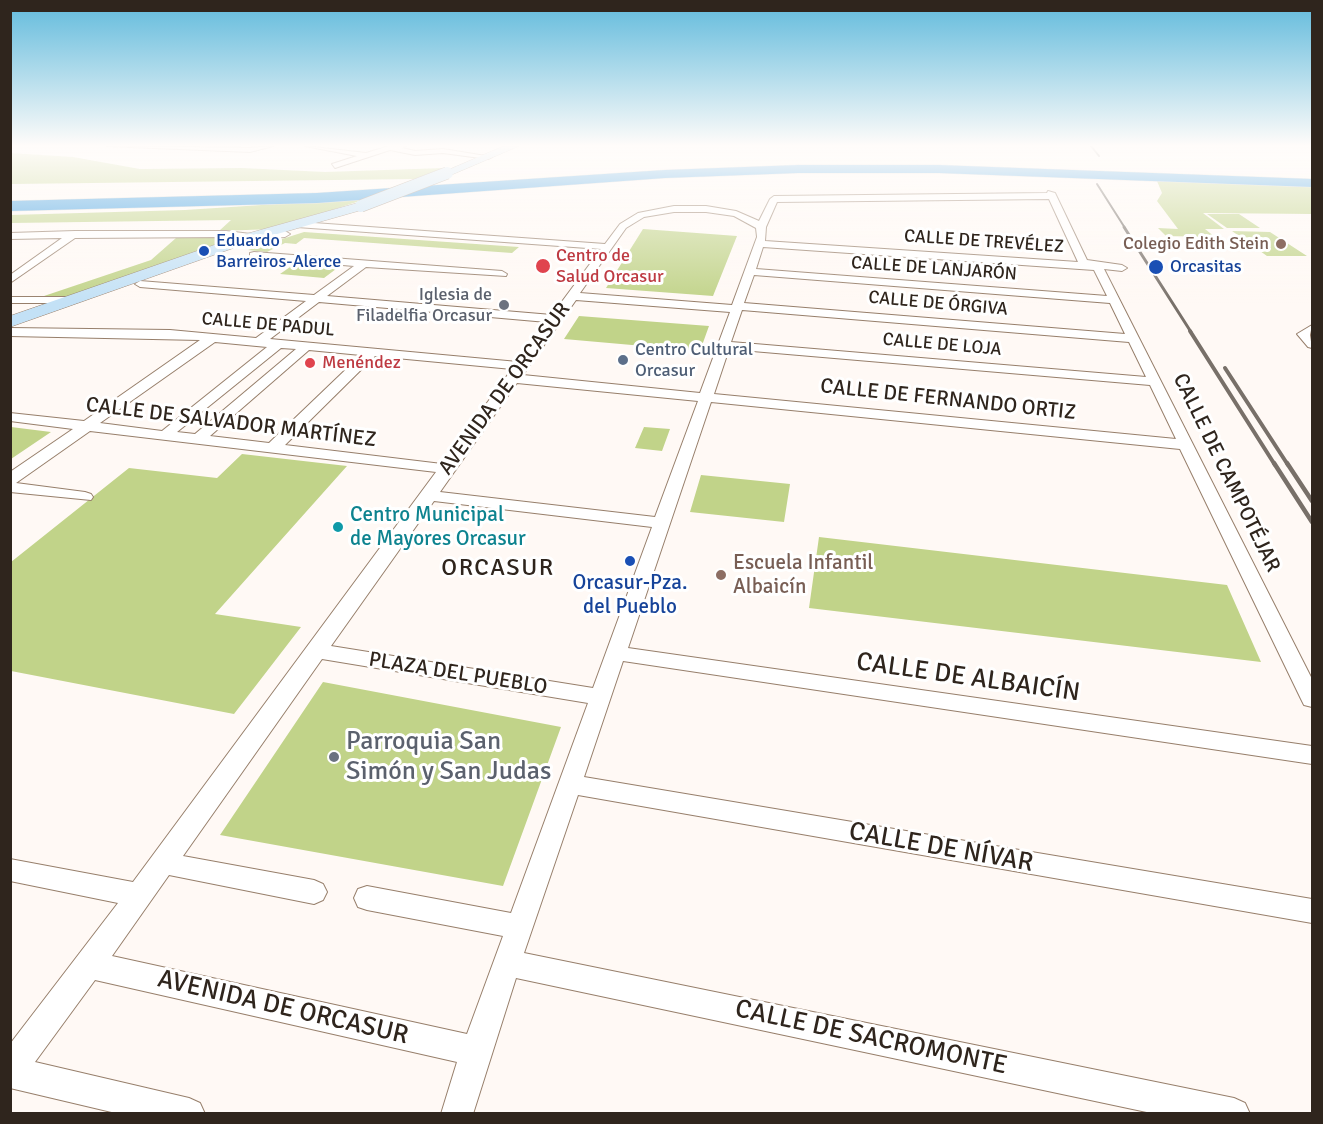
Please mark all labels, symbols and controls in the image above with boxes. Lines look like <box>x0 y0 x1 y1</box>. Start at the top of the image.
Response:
street label: CALLE DE TREVÉLEZ <box>903 226 1065 258</box>
place label: Eduardo Barreiros-Alerce <box>216 230 341 272</box>
place label: Colegio Edith Stein <box>1123 233 1269 255</box>
marker: Colegio Edith Stein <box>1274 237 1288 251</box>
marker: Eduardo Barreiros-Alerce <box>197 244 211 258</box>
place label: Centro de Salud Orcasur <box>556 245 664 288</box>
street label: CALLE DE LANJARÓN <box>850 252 1018 286</box>
place label: Orcasitas <box>1170 256 1242 278</box>
marker: Centro de Salud Orcasur <box>534 257 552 275</box>
marker: Orcasitas <box>1147 258 1165 276</box>
place label: Iglesia de Filadelfia Orcasur <box>356 284 492 326</box>
street label: CALLE DE ÓRGIVA <box>867 287 1009 321</box>
street label: AVENIDA DE ORCASUR <box>434 298 576 480</box>
marker: Iglesia de Filadelfia Orcasur <box>497 298 511 312</box>
street label: CALLE DE PADUL <box>201 308 335 342</box>
street label: CALLE DE LOJA <box>882 329 1002 361</box>
place label: Centro Cultural Orcasur <box>635 339 753 382</box>
place label: Menéndez <box>322 352 401 374</box>
marker: Centro Cultural Orcasur <box>616 353 630 367</box>
marker: Menéndez <box>303 356 317 370</box>
street label: CALLE DE CAMPOTÉJAR <box>1167 370 1285 576</box>
street label: CALLE DE FERNANDO ORTIZ <box>819 374 1077 426</box>
street label: CALLE DE SALVADOR MARTÍNEZ <box>84 393 378 453</box>
place label: Centro Municipal de Mayores Orcasur <box>350 502 526 552</box>
marker: Centro Municipal de Mayores Orcasur <box>331 520 345 534</box>
place label: Escuela Infantil Albaicín <box>733 550 874 600</box>
marker: Orcasur-Pza. del Pueblo <box>623 554 637 568</box>
district label: ORCASUR <box>441 555 555 583</box>
marker: Escuela Infantil Albaicín <box>714 568 728 582</box>
place label: Orcasur-Pza. del Pueblo <box>573 570 687 620</box>
street label: PLAZA DEL PUEBLO <box>367 647 549 701</box>
street label: CALLE DE ALBAICÍN <box>854 647 1082 709</box>
place label: Parroquia San Simón y San Judas <box>346 726 551 788</box>
marker: Parroquia San Simón y San Judas <box>327 750 341 764</box>
street label: CALLE DE NÍVAR <box>847 816 1035 880</box>
street label: AVENIDA DE ORCASUR <box>155 964 411 1052</box>
street label: CALLE DE SACROMONTE <box>732 994 1010 1082</box>

